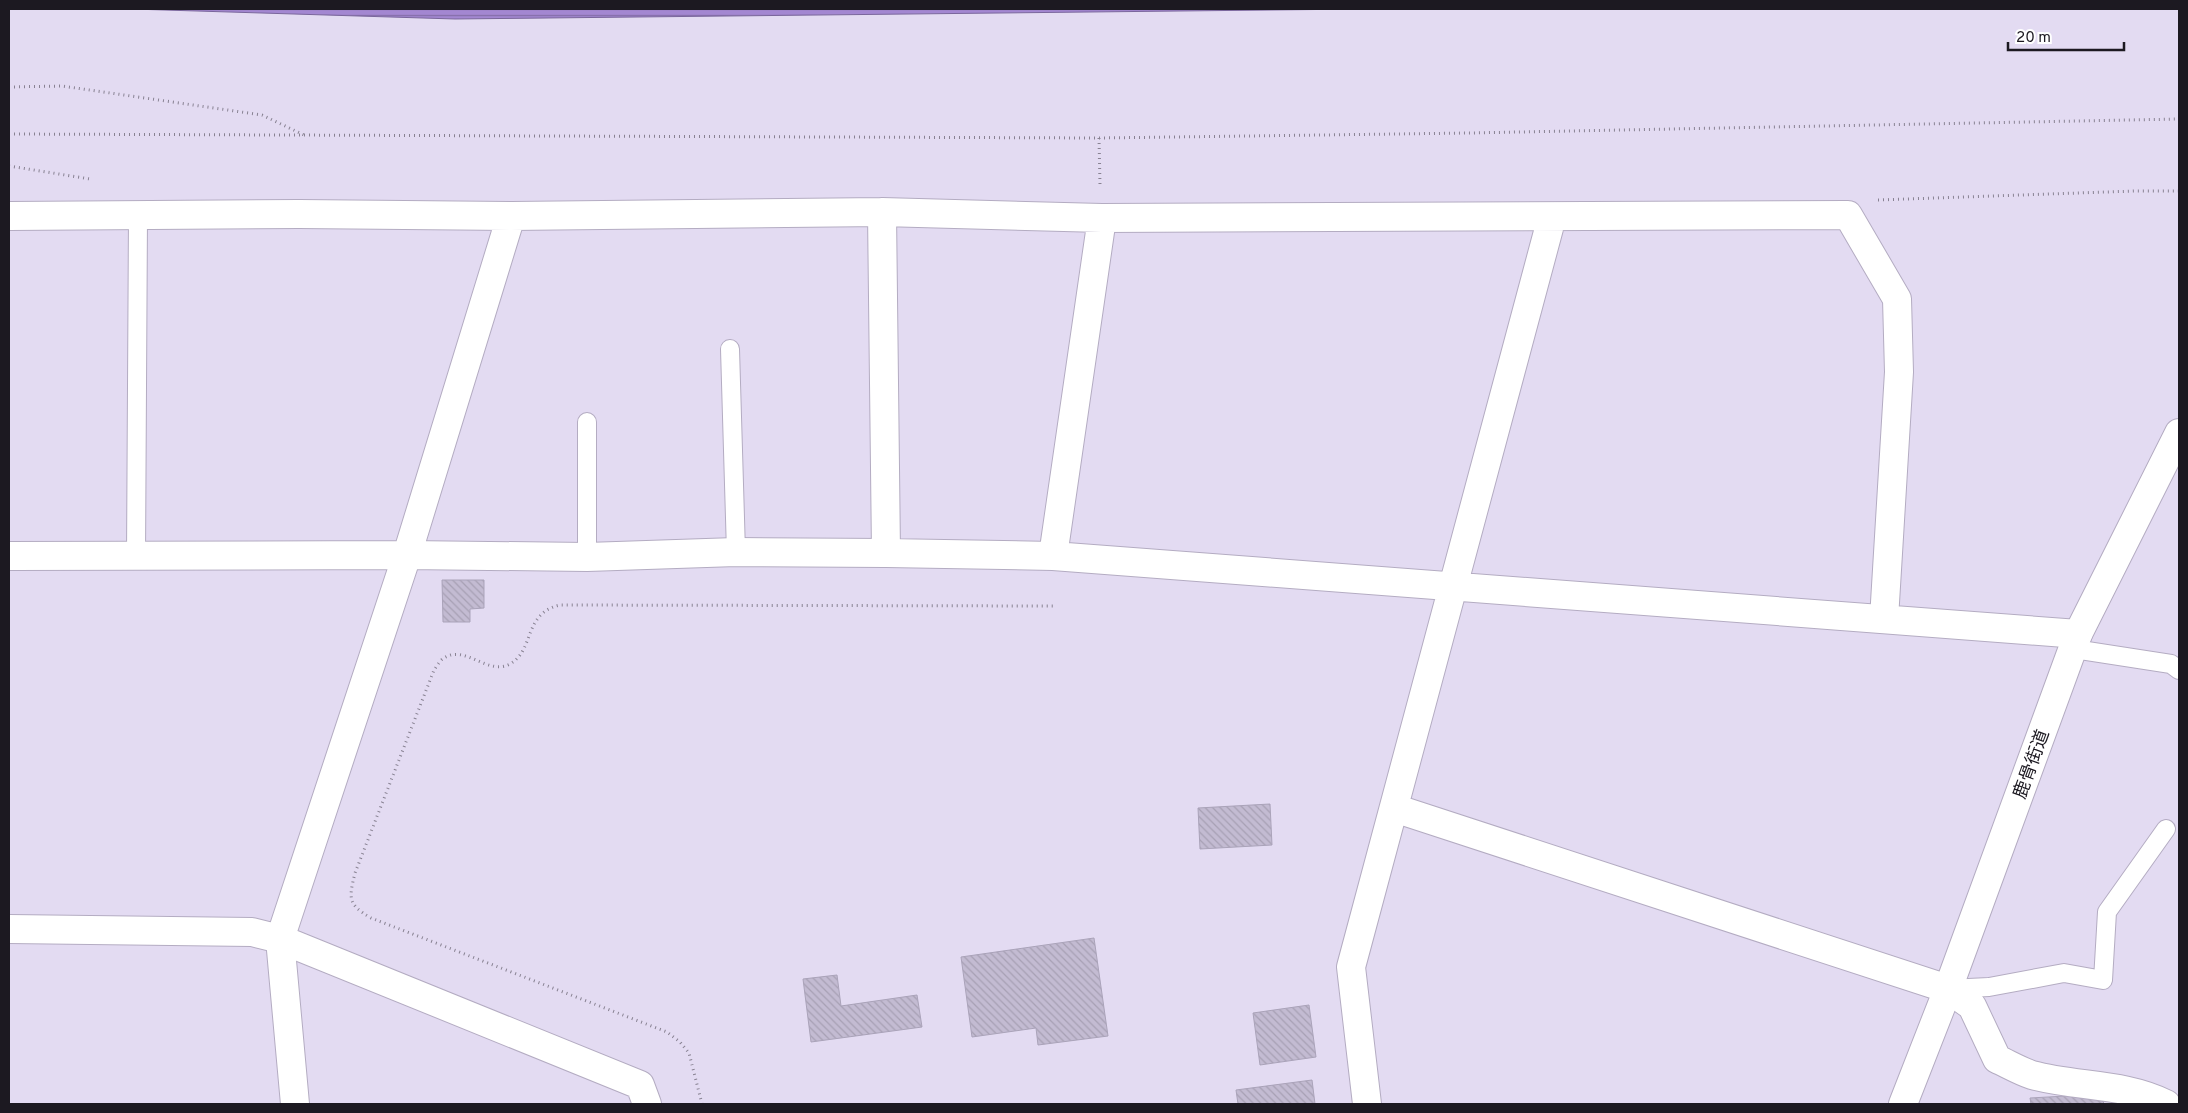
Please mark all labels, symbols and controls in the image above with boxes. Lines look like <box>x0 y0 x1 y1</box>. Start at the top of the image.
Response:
scale bar <box>2008 20 2124 52</box>
text: 20 m <box>2016 29 2051 48</box>
street label: 鹿骨街道 <box>2009 727 2056 802</box>

